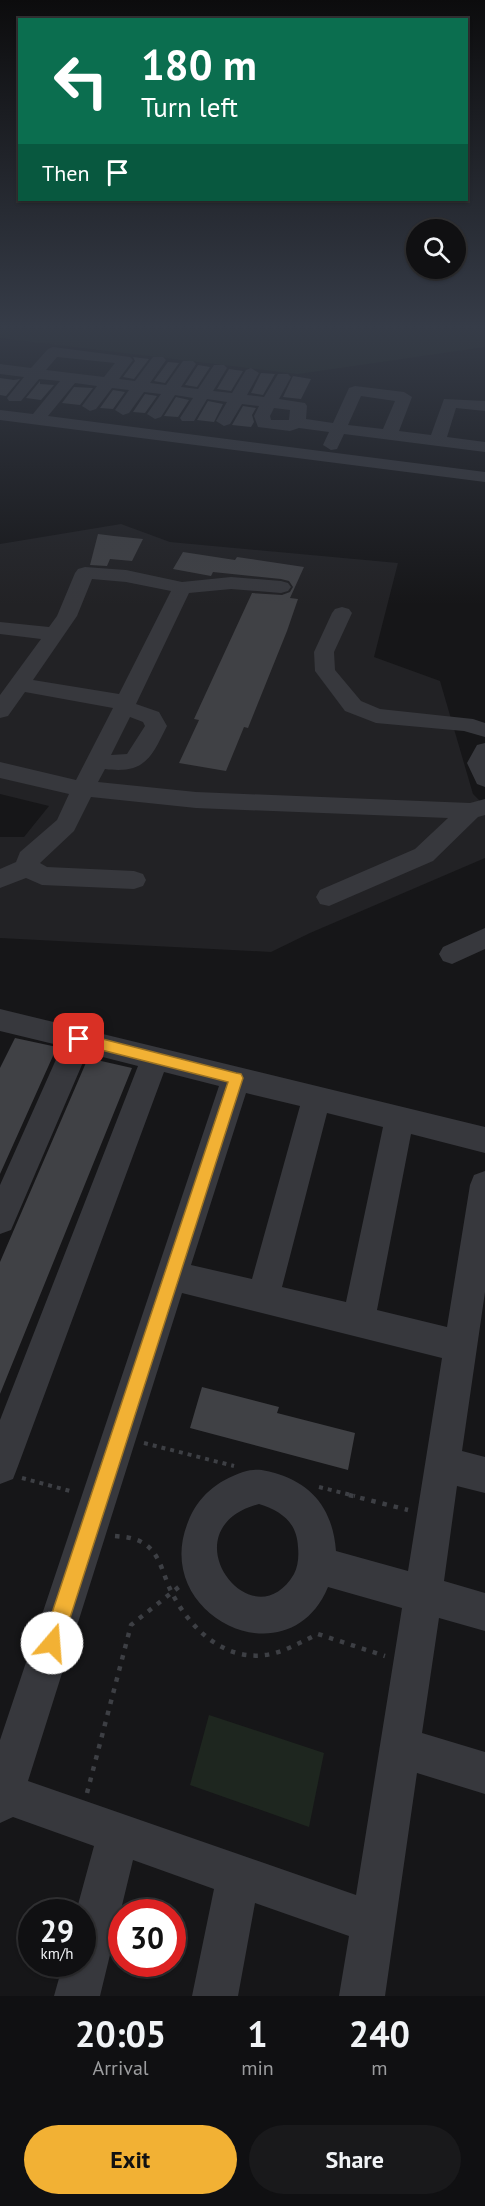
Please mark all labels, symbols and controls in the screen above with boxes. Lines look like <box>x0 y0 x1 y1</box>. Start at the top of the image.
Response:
text: 180 m <box>141 37 257 92</box>
icon: left <box>42 42 120 120</box>
text: Turn left <box>141 90 238 124</box>
icon: arrive <box>101 156 134 189</box>
text: Then <box>42 159 89 187</box>
map controls <box>406 219 466 279</box>
button: search <box>406 219 466 279</box>
pin <box>53 1013 104 1064</box>
icon: arrive <box>62 1022 95 1055</box>
position arrow <box>20 1611 84 1675</box>
speed limit sign: 30 <box>108 1899 186 1977</box>
text: 29 <box>40 1911 74 1950</box>
text: km/h <box>41 1944 73 1963</box>
text: 20:05 <box>75 2010 166 2057</box>
text: 1 <box>247 2010 268 2057</box>
text: 240 <box>349 2010 410 2057</box>
text: Arrival <box>93 2055 149 2081</box>
text: min <box>241 2055 274 2081</box>
text: m <box>371 2055 388 2081</box>
button: Exit <box>24 2125 237 2194</box>
button: Share <box>249 2125 461 2194</box>

